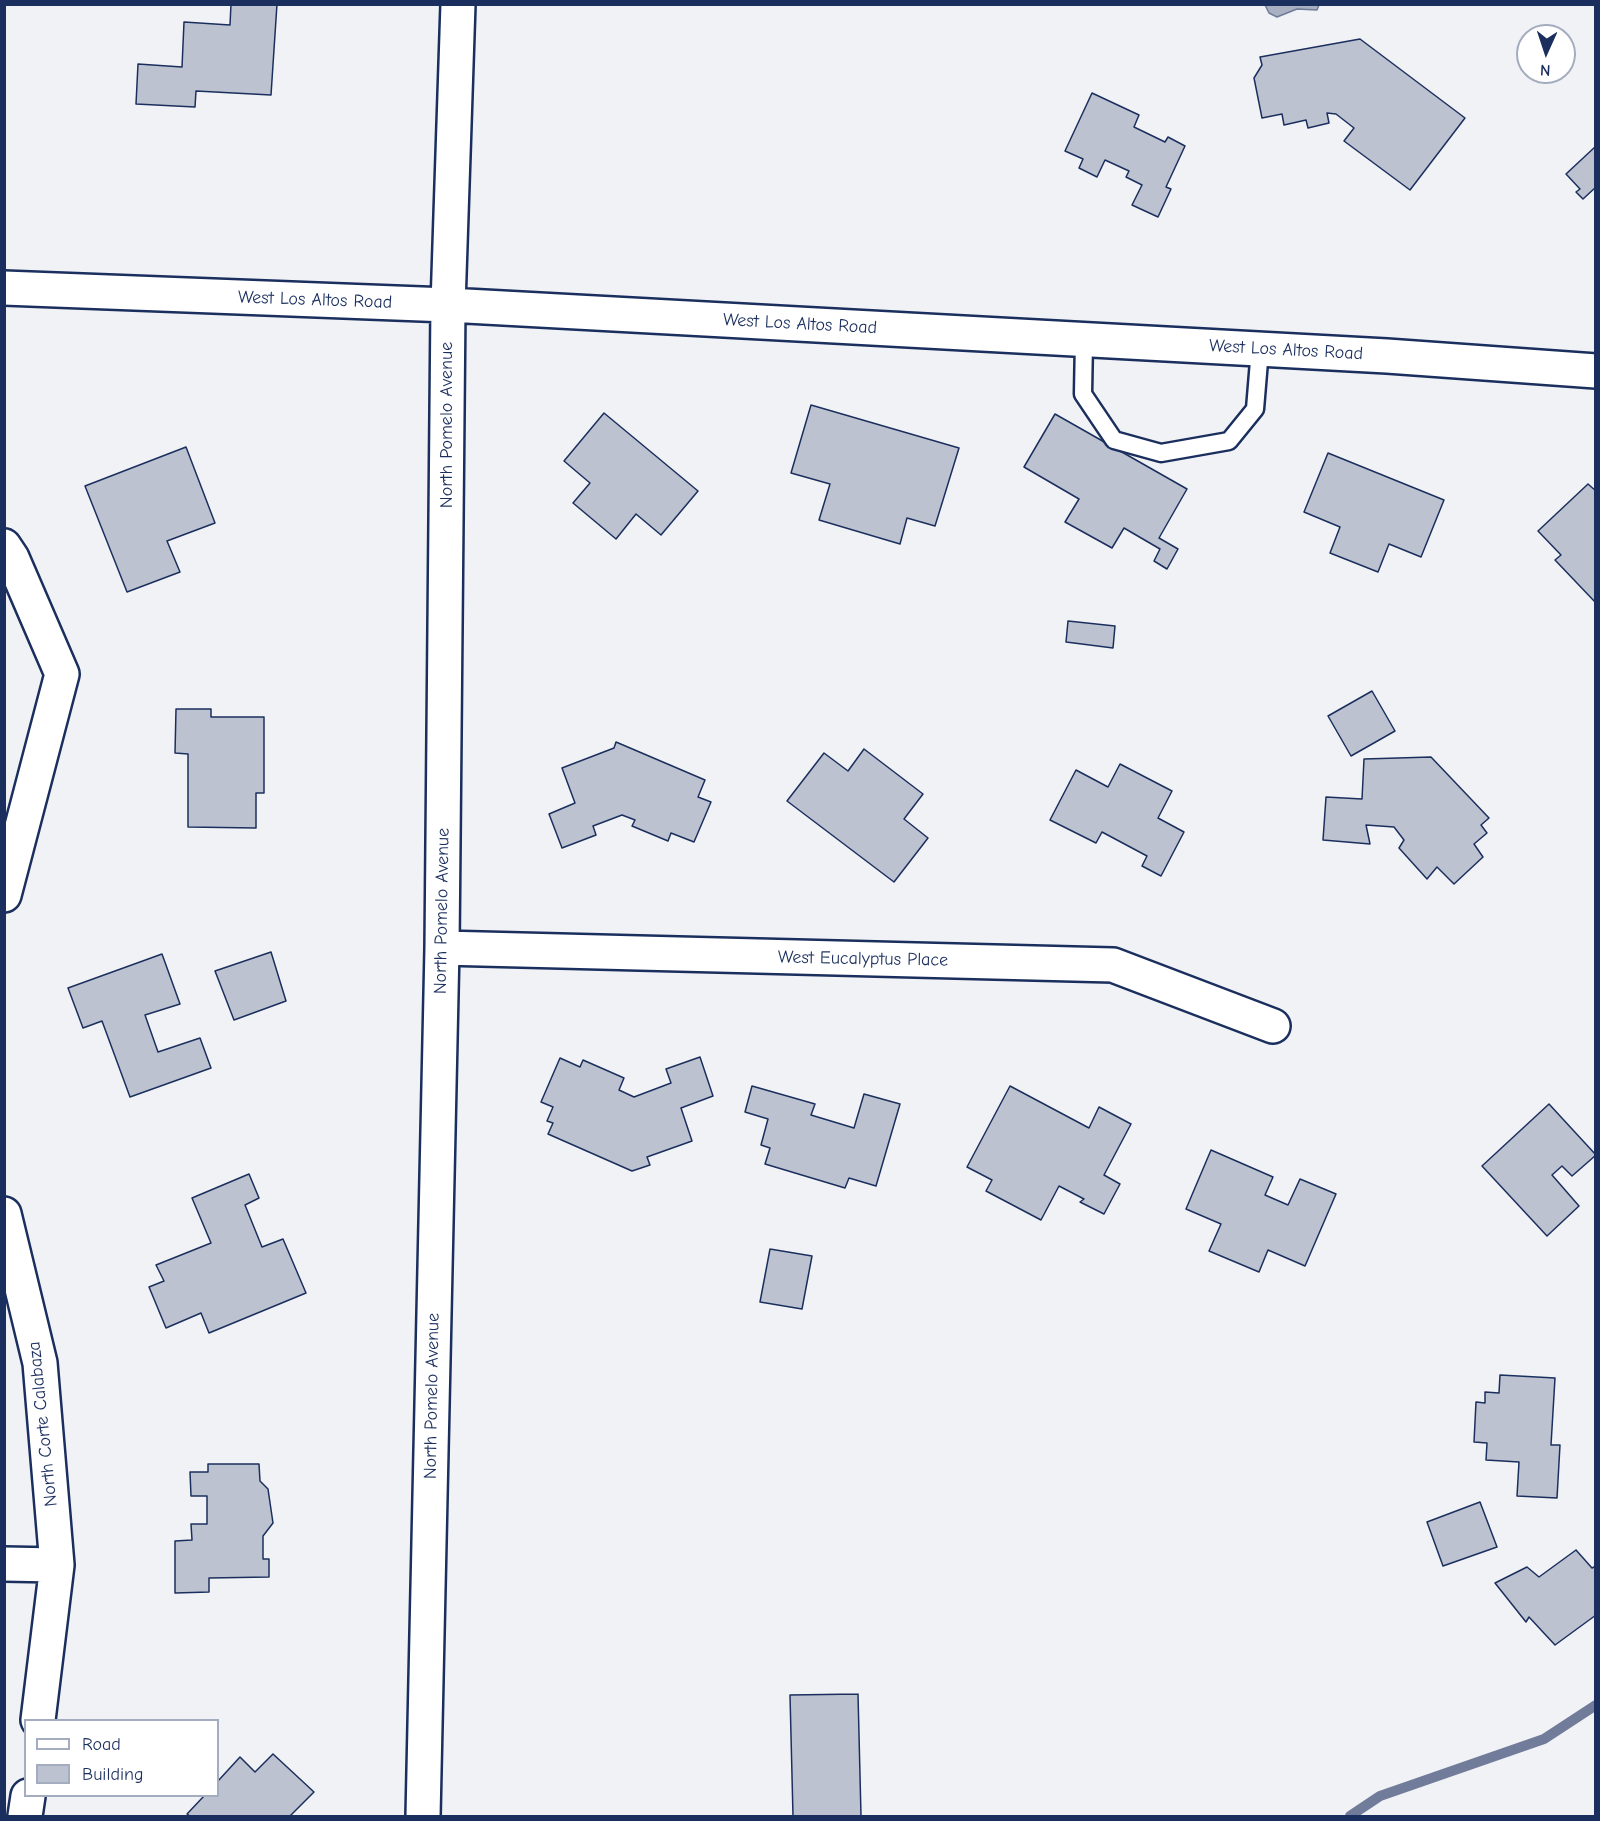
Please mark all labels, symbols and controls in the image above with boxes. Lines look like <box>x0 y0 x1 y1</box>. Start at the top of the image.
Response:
north arrow <box>1516 24 1576 84</box>
text: N <box>1539 61 1551 79</box>
street label: West Los Altos Road <box>237 287 393 313</box>
street label: West Los Altos Road <box>722 309 878 339</box>
street label: West Los Altos Road <box>1208 335 1364 365</box>
street label: North Pomelo Avenue <box>436 342 458 508</box>
street label: North Pomelo Avenue <box>430 828 454 994</box>
street label: West Eucalyptus Place <box>778 947 948 971</box>
street label: North Pomelo Avenue <box>420 1313 444 1479</box>
street label: North Corte Calabaza <box>24 1340 62 1508</box>
legend <box>24 1719 219 1797</box>
text: Road <box>82 1734 121 1755</box>
text: Building <box>82 1764 144 1785</box>

